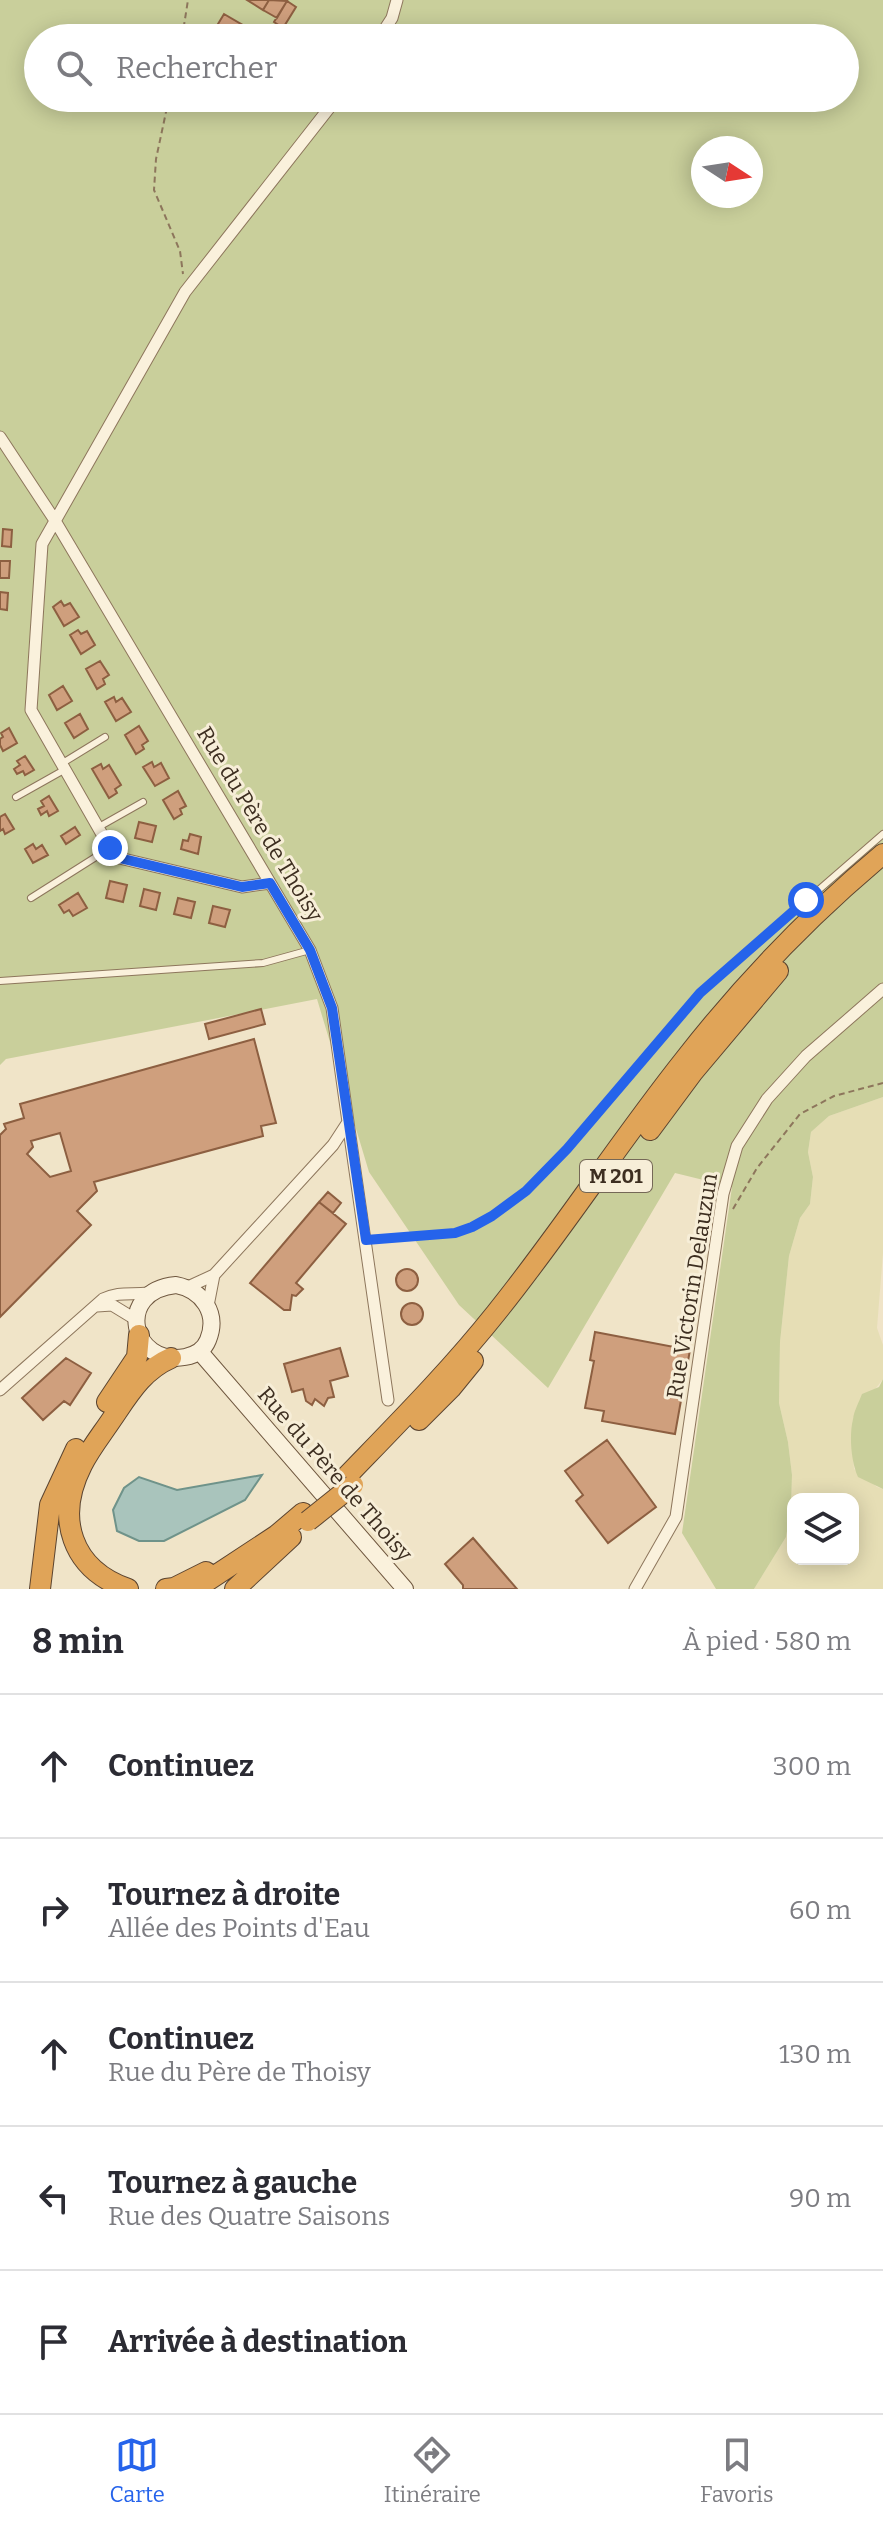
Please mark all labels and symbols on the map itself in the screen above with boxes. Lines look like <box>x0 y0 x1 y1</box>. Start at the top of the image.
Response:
north arrow <box>691 136 763 208</box>
street label: Rue du Père de Thoisy <box>191 722 329 927</box>
route end <box>92 830 128 866</box>
route start <box>788 882 824 918</box>
road number: M 201 <box>580 1160 652 1192</box>
street label: Rue Victorin Delauzun <box>661 1171 723 1401</box>
street label: Rue du Père de Thoisy <box>252 1381 418 1567</box>

